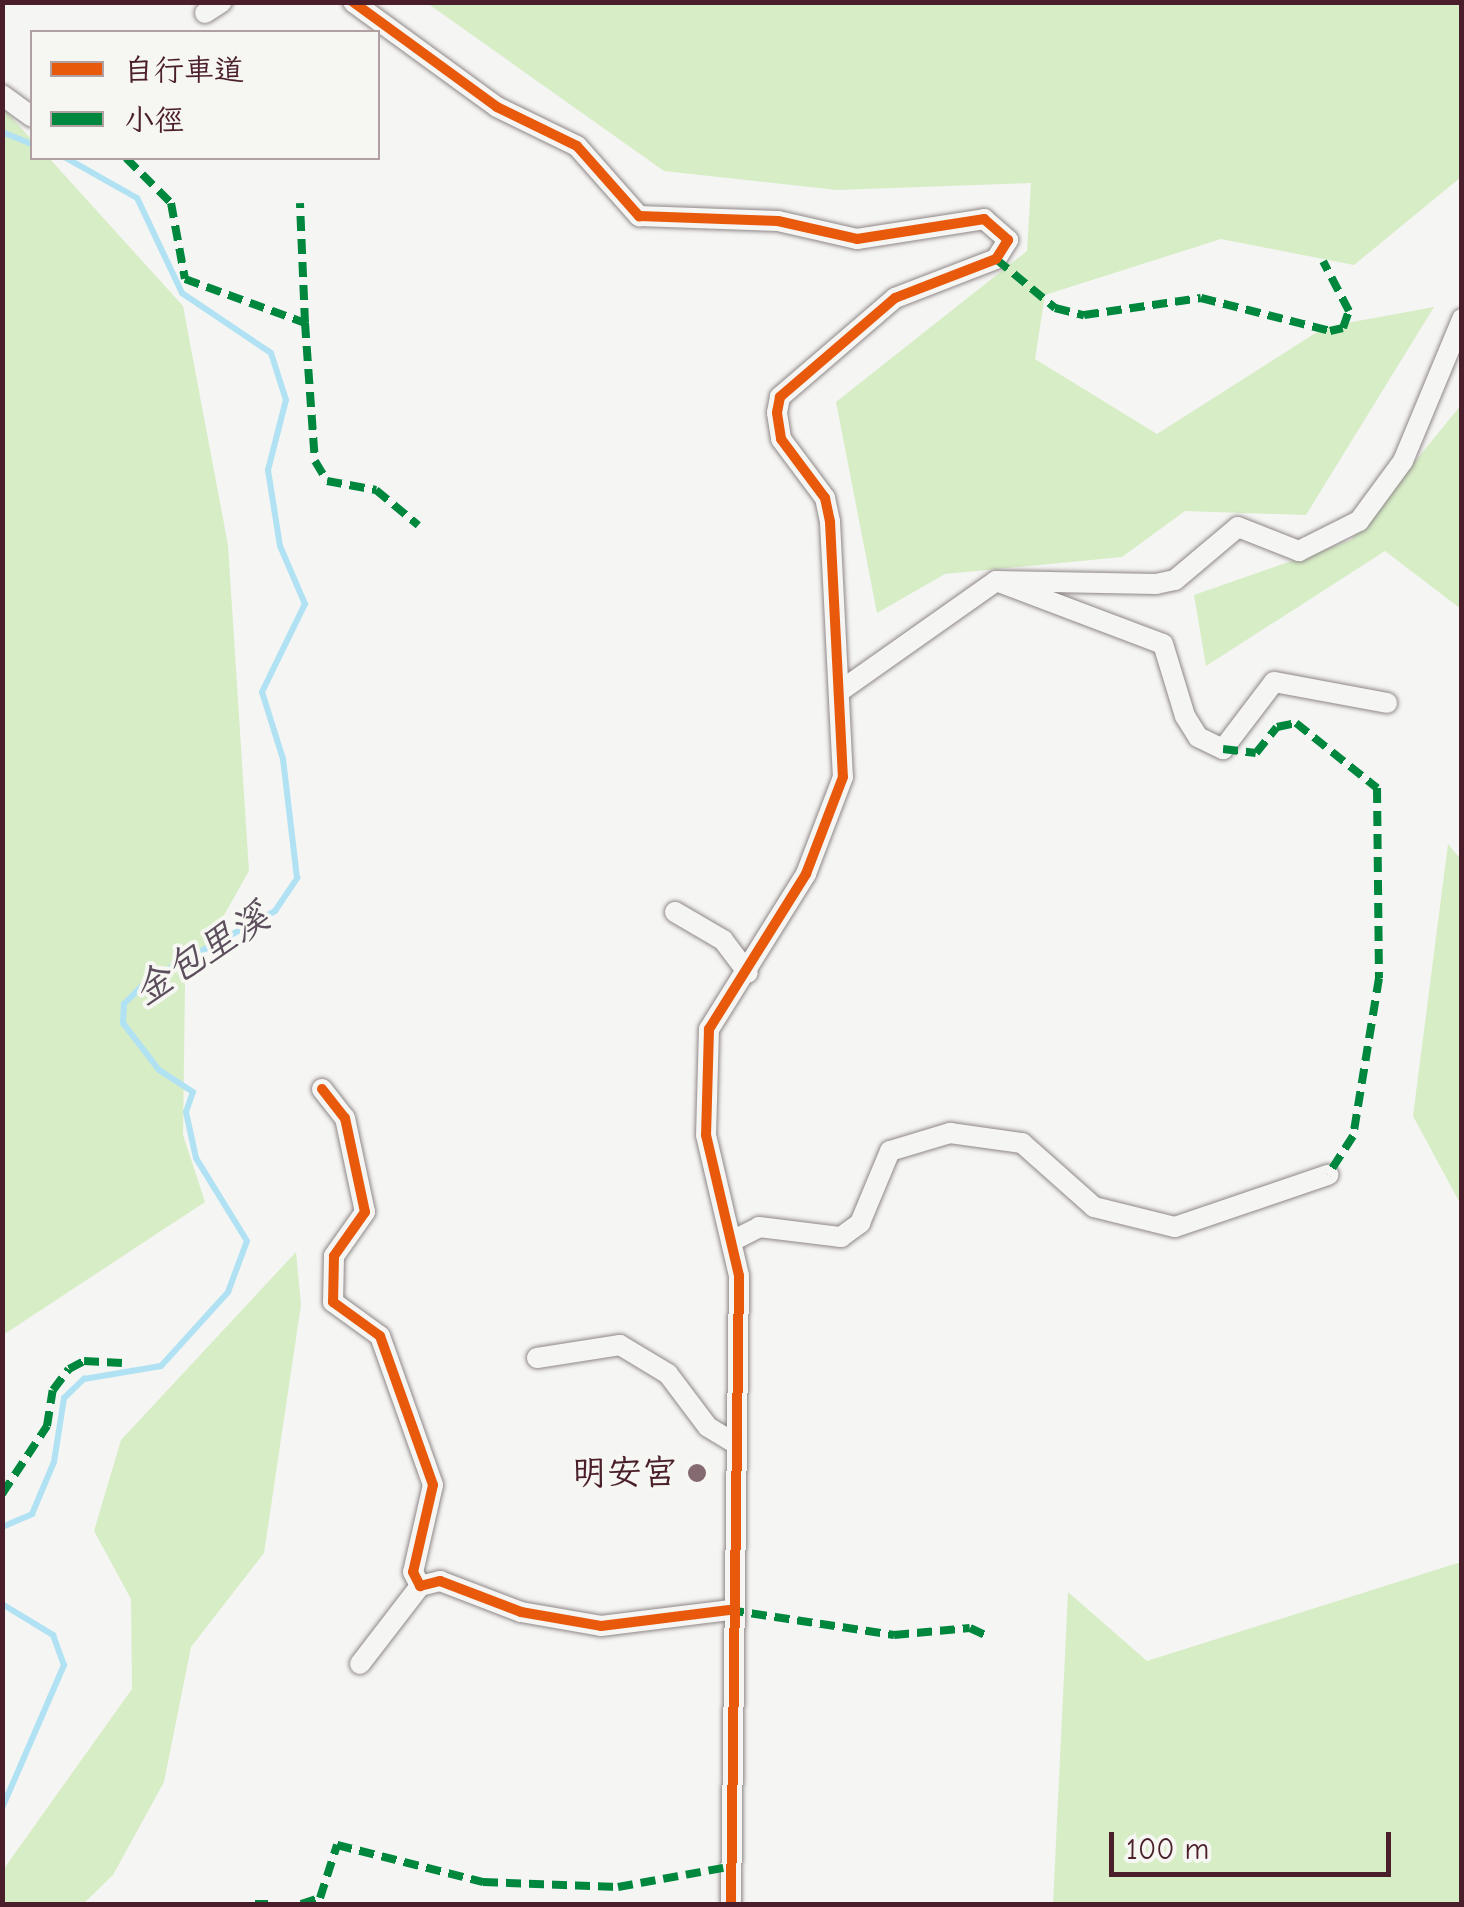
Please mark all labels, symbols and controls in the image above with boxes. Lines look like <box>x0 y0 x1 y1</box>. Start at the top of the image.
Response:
legend <box>30 30 380 160</box>
text: 自行車道 <box>124 53 244 88</box>
text: 小徑 <box>124 103 184 138</box>
water label: 金包里溪 <box>126 894 278 1016</box>
place label: 明安宮 <box>572 1452 677 1494</box>
marker: 明安宮 <box>686 1462 708 1484</box>
scale bar <box>1114 1812 1396 1874</box>
text: 100 m <box>1126 1832 1209 1867</box>

